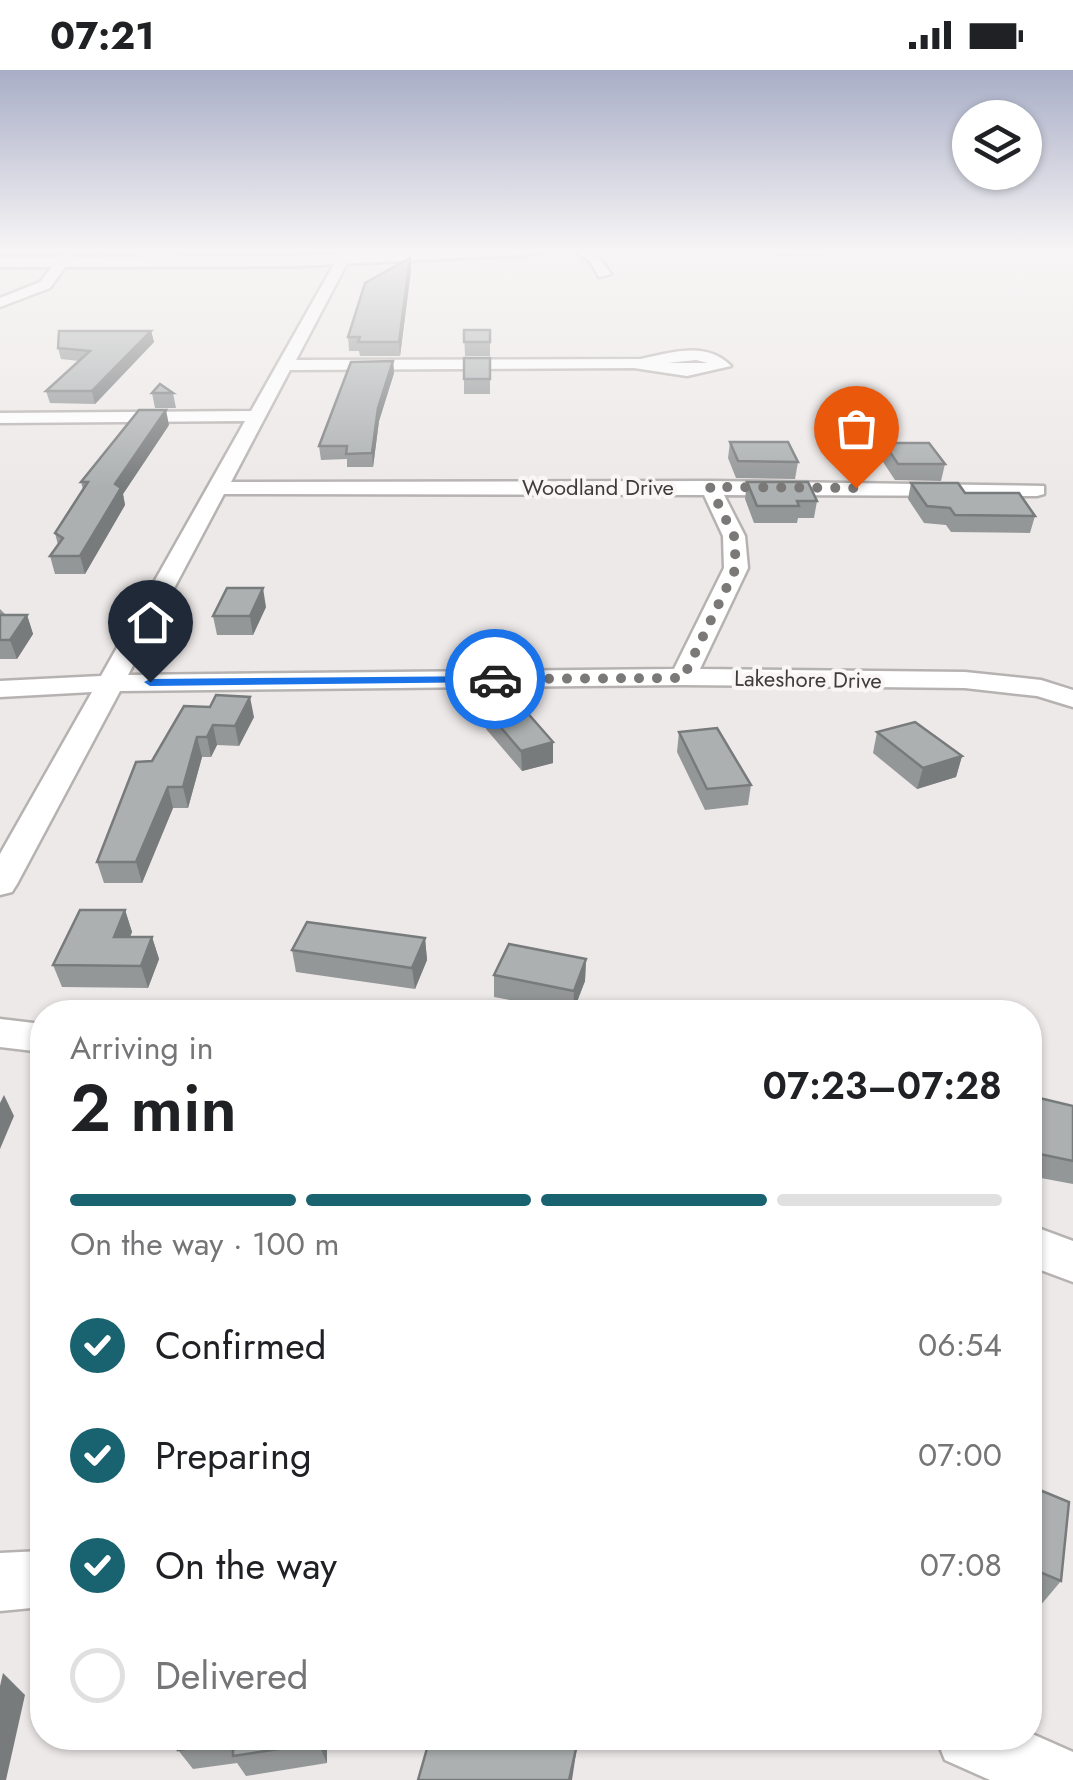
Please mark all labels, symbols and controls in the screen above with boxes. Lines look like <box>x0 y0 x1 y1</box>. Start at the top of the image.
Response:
text: 07:21 <box>50 8 155 63</box>
map controls <box>952 100 1042 190</box>
button: layers <box>952 100 1042 190</box>
pin <box>814 386 899 489</box>
icon: bag <box>829 401 884 456</box>
street label: Woodland Drive <box>522 471 674 503</box>
pin <box>108 580 193 683</box>
icon: home <box>123 595 178 650</box>
courier <box>445 629 545 729</box>
icon: car <box>468 652 523 707</box>
street label: Lakeshore Drive <box>734 662 882 696</box>
text: Arriving in <box>70 1025 214 1071</box>
text: 07:23–07:28 <box>763 1058 1002 1113</box>
text: 2 min <box>70 1061 237 1155</box>
text: On the way · 100 m <box>70 1221 339 1267</box>
icon: check <box>70 1318 125 1373</box>
text: Confirmed <box>155 1318 326 1373</box>
text: 06:54 <box>918 1322 1002 1368</box>
icon: check <box>70 1428 125 1483</box>
text: Preparing <box>155 1428 312 1483</box>
text: 07:00 <box>918 1432 1002 1478</box>
icon: check <box>70 1538 125 1593</box>
text: On the way <box>155 1538 337 1593</box>
text: 07:08 <box>920 1542 1002 1588</box>
text: Delivered <box>155 1648 308 1703</box>

